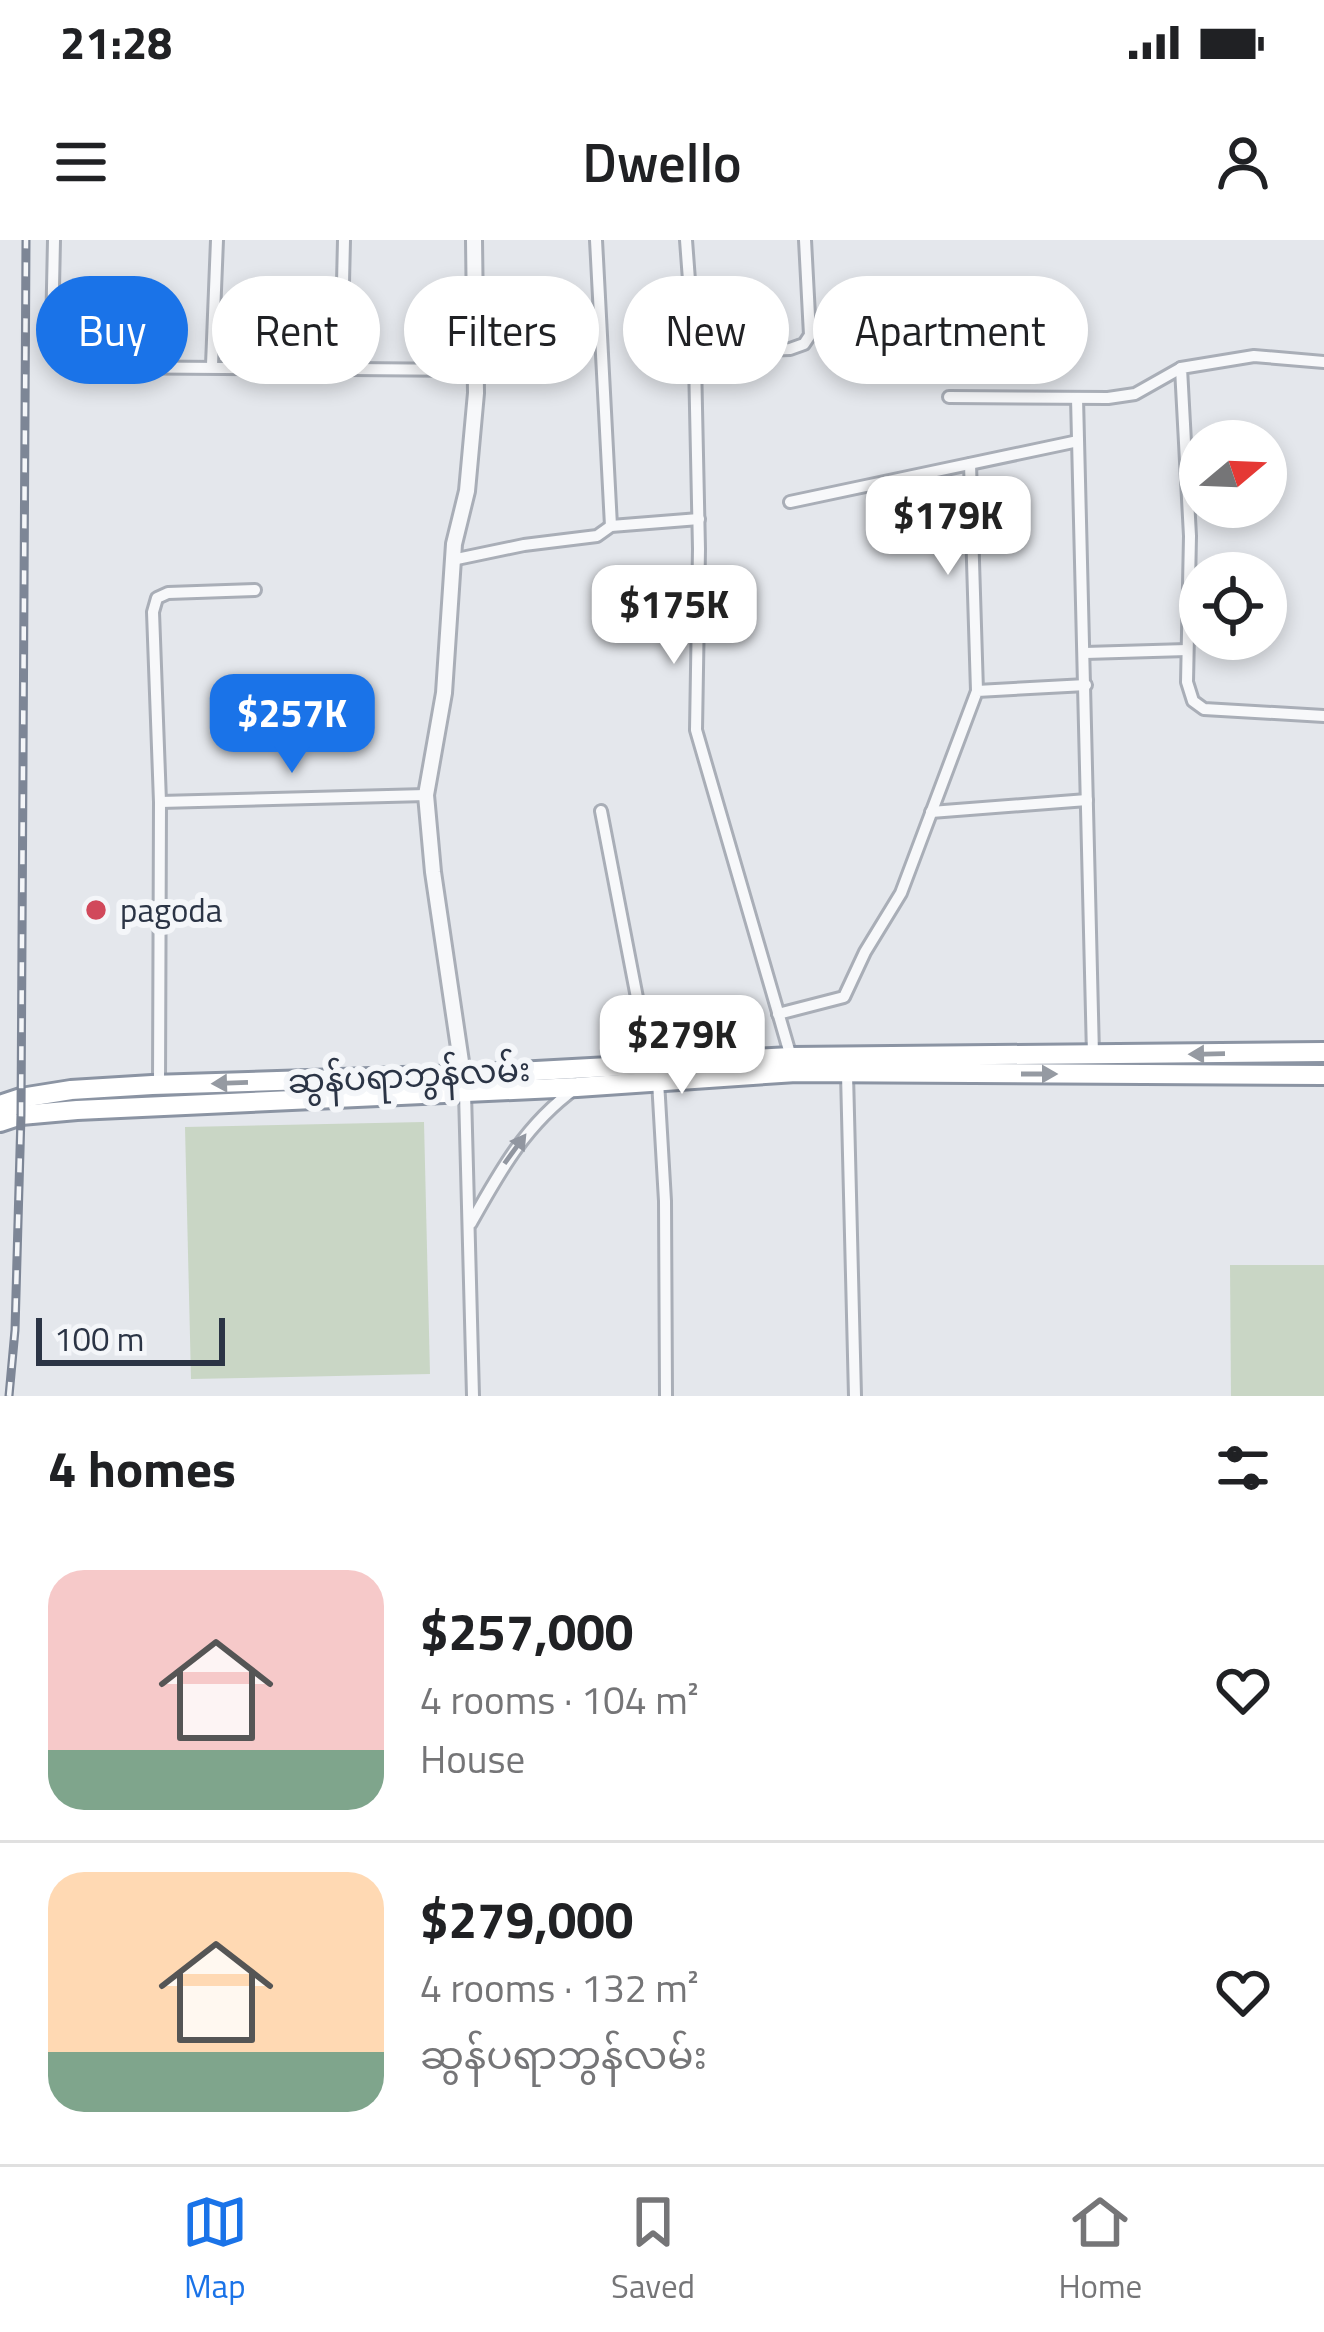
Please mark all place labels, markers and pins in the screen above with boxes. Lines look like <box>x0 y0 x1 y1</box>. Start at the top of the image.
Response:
pin: $179K <box>864 476 1032 578</box>
pin: $175K <box>590 565 758 667</box>
pin: $257K <box>208 674 376 776</box>
place label: pagoda <box>120 885 222 935</box>
marker: pagoda <box>83 897 109 923</box>
pin: $279K <box>598 995 766 1097</box>

